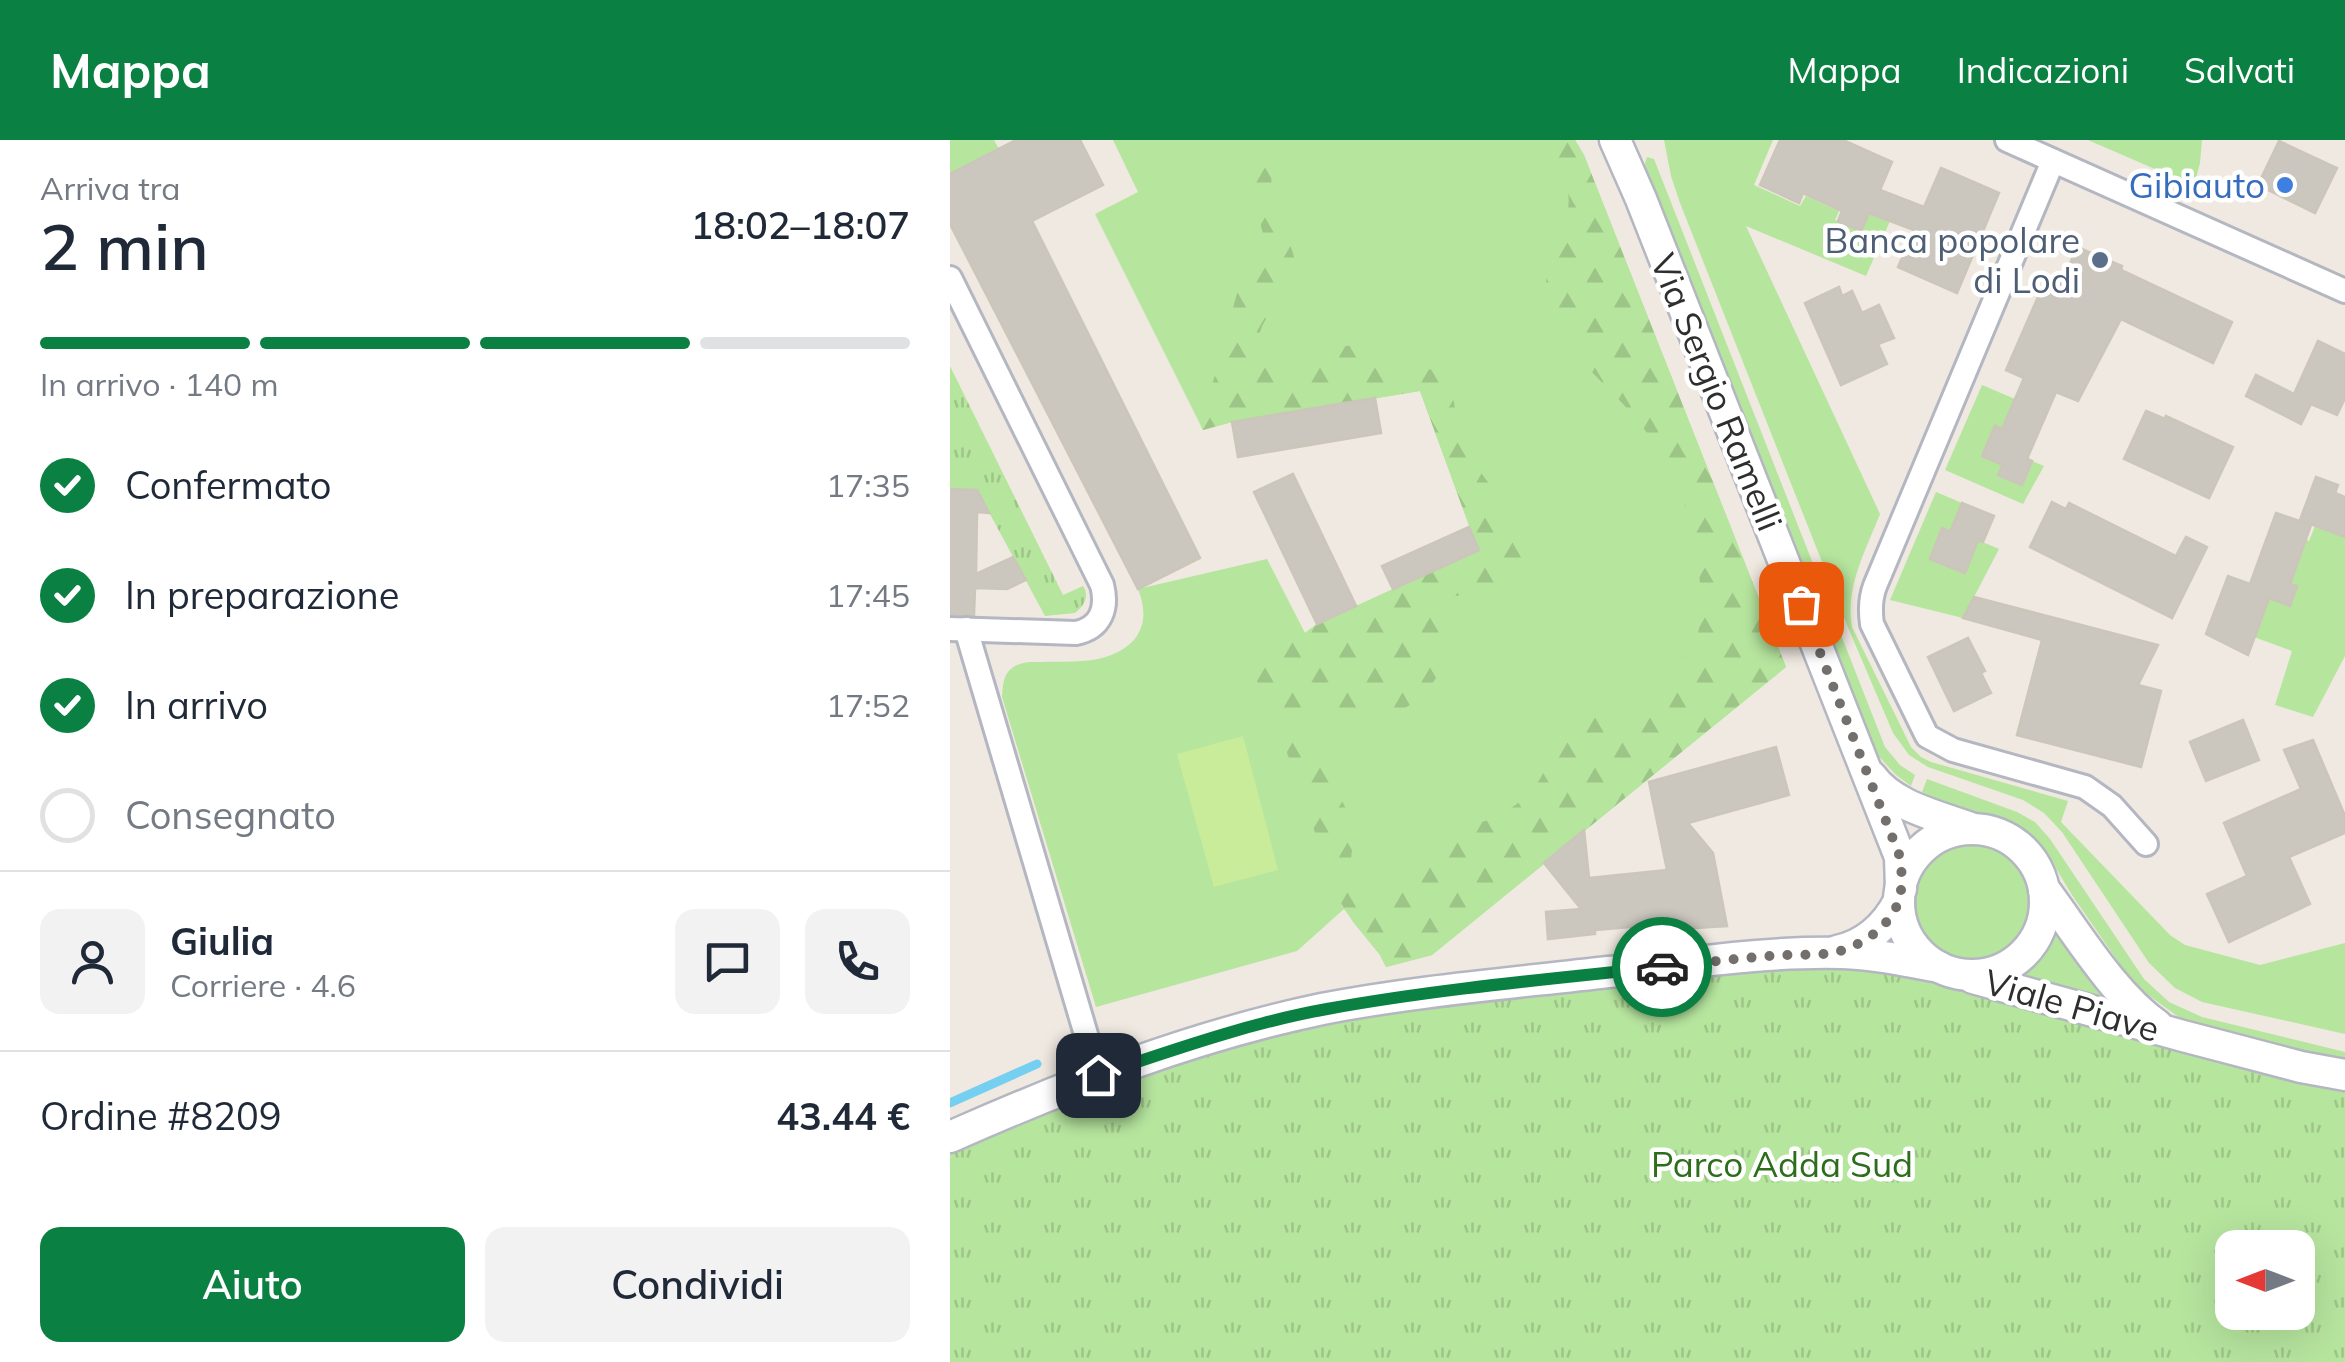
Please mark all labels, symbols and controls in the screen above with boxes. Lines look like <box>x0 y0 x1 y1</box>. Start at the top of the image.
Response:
text: Mappa <box>50 40 211 100</box>
text: Mappa <box>1788 48 1902 92</box>
text: Indicazioni <box>1957 48 2129 92</box>
text: Salvati <box>2184 48 2295 92</box>
place label: Gibiauto <box>2128 163 2265 207</box>
text: Arriva tra <box>40 168 180 208</box>
marker: Gibiauto <box>2274 174 2296 196</box>
text: 18:02–18:07 <box>690 201 910 249</box>
text: 2 min <box>40 205 209 286</box>
place label: Banca popolare di Lodi <box>1825 218 2080 302</box>
street label: Via Sergio Ramelli <box>1641 247 1793 537</box>
marker: Banca popolare di Lodi <box>2089 249 2111 271</box>
text: In arrivo · 140 m <box>40 364 279 404</box>
icon: check <box>40 458 95 513</box>
text: Confermato <box>125 461 331 509</box>
text: 17:35 <box>826 465 910 505</box>
pin <box>1759 562 1844 647</box>
icon: check <box>40 568 95 623</box>
text: In preparazione <box>125 571 399 619</box>
text: 17:45 <box>826 575 910 615</box>
icon: bag <box>1774 577 1829 632</box>
icon: check <box>40 678 95 733</box>
text: In arrivo <box>125 681 268 729</box>
text: 17:52 <box>826 685 910 725</box>
text: Consegnato <box>125 791 336 839</box>
button: person <box>40 909 145 1014</box>
button: chat <box>675 909 780 1014</box>
button: phone <box>805 909 910 1014</box>
text: Giulia <box>170 917 274 965</box>
courier <box>1612 917 1712 1017</box>
icon: car <box>1635 940 1690 995</box>
street label: Viale Piave <box>1980 959 2164 1051</box>
text: Corriere · 4.6 <box>170 965 356 1005</box>
pin <box>1056 1033 1141 1118</box>
icon: home <box>1071 1048 1126 1103</box>
text: Ordine #8209 <box>40 1092 282 1140</box>
text: 43.44 € <box>776 1092 910 1140</box>
park label: Parco Adda Sud <box>1651 1142 1913 1186</box>
button: Aiuto <box>40 1227 465 1342</box>
button: Condividi <box>485 1227 910 1342</box>
north arrow <box>2215 1230 2315 1330</box>
map controls <box>2215 1230 2315 1330</box>

